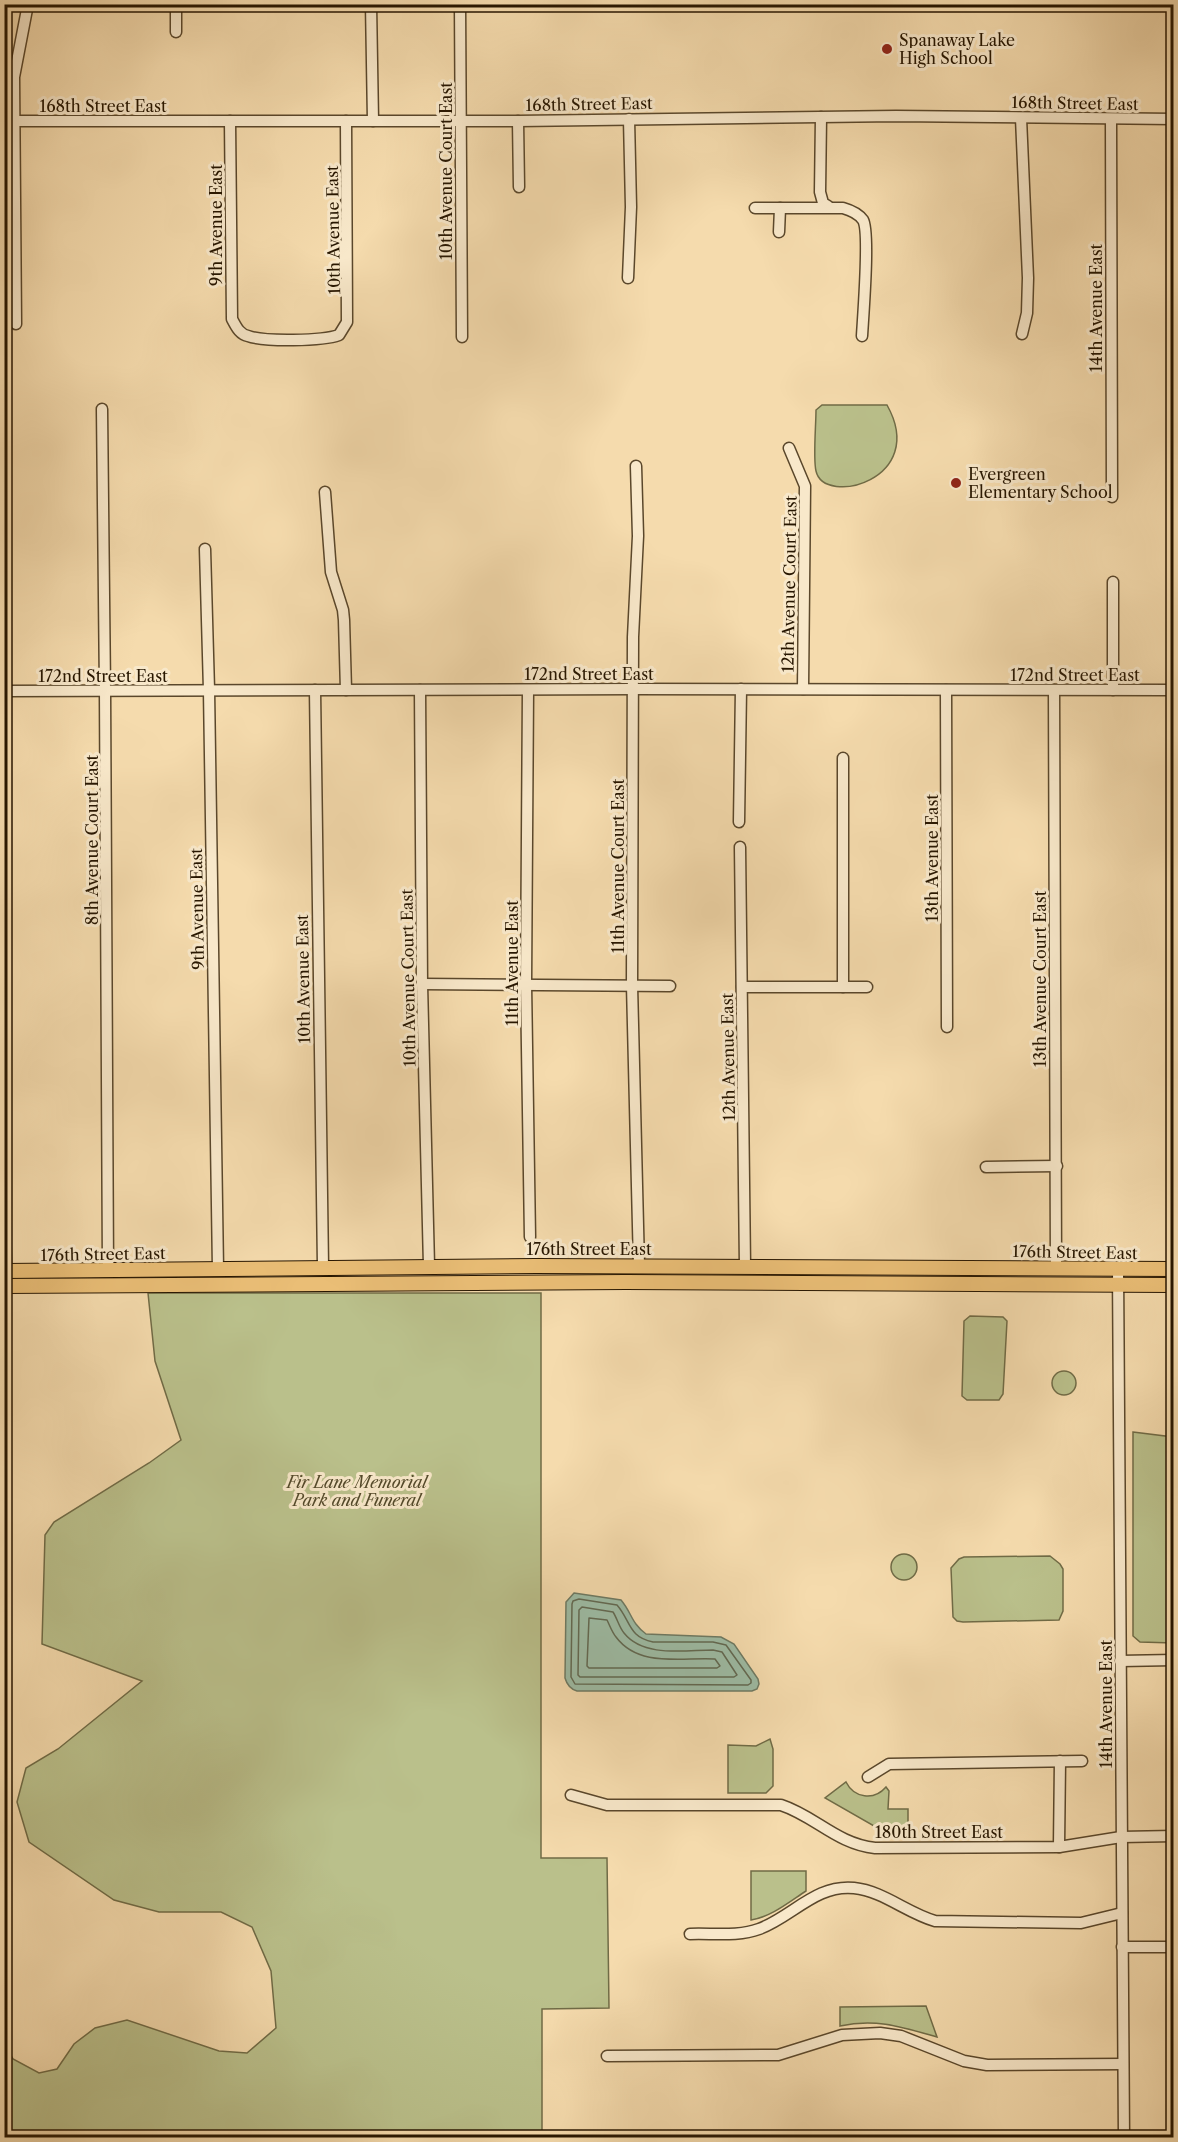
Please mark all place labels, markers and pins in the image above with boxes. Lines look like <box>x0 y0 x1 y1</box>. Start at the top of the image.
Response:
place label: Spanaway Lake High School <box>899 30 1015 68</box>
marker: Spanaway Lake High School <box>880 42 894 56</box>
place label: Evergreen Elementary School <box>968 464 1113 502</box>
marker: Evergreen Elementary School <box>949 476 963 490</box>

